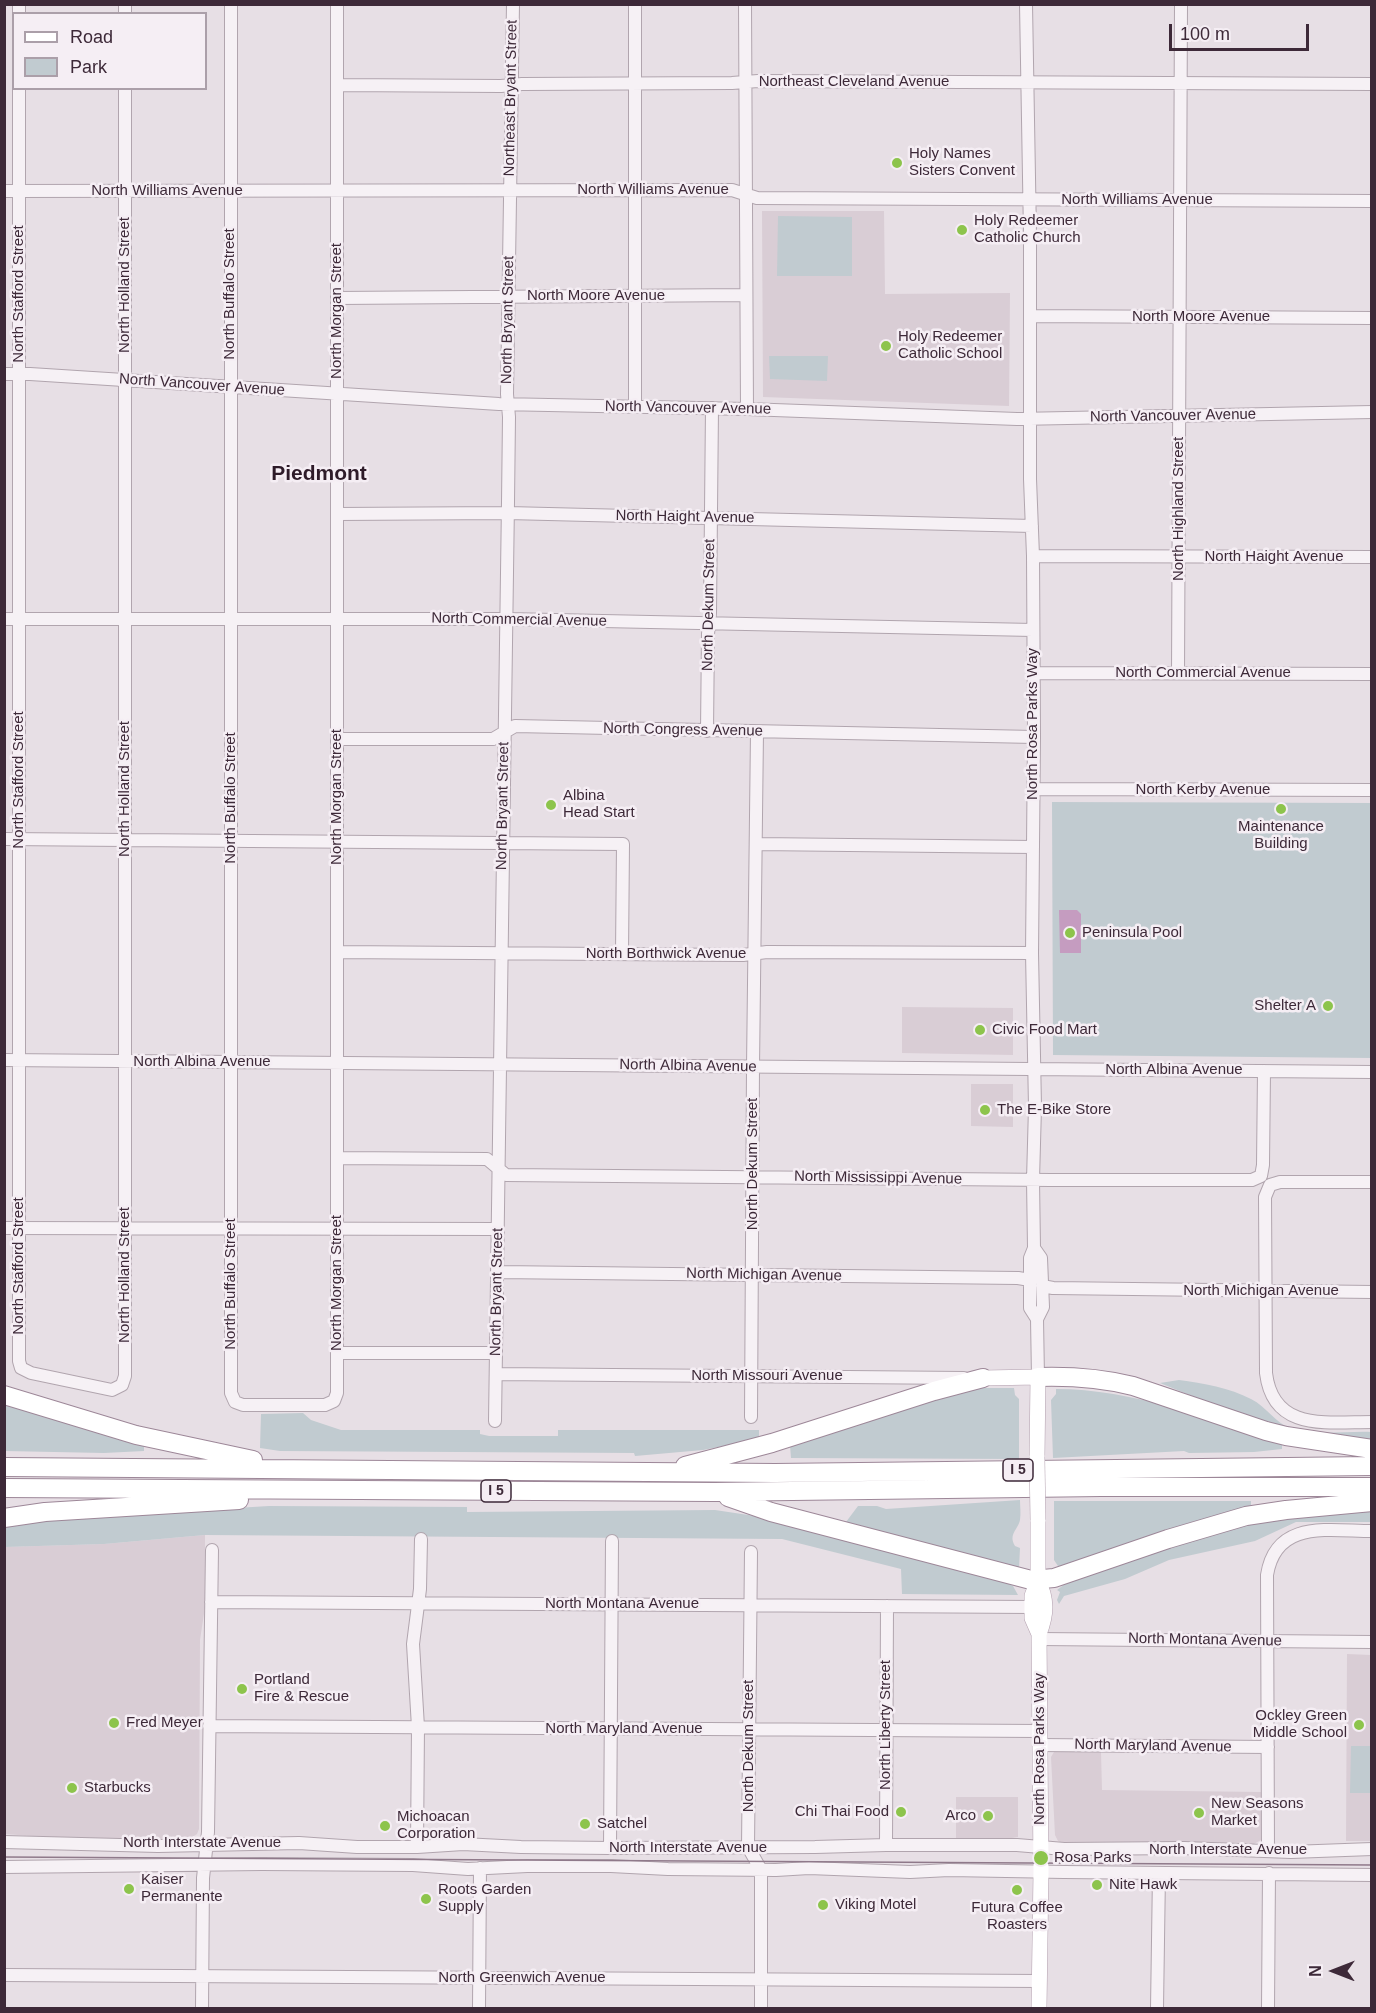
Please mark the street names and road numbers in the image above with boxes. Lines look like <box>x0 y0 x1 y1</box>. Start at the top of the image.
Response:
street label: Northeast Bryant Street <box>501 19 521 177</box>
street label: Northeast Cleveland Avenue <box>759 73 949 91</box>
street label: North Williams Avenue <box>577 181 729 199</box>
street label: North Williams Avenue <box>91 182 243 200</box>
street label: North Williams Avenue <box>1061 191 1213 209</box>
street label: North Holland Street <box>116 217 134 353</box>
street label: North Stafford Street <box>10 225 28 363</box>
street label: North Buffalo Street <box>221 228 239 360</box>
street label: North Morgan Street <box>328 243 346 379</box>
street label: North Bryant Street <box>498 256 518 384</box>
street label: North Moore Avenue <box>527 287 665 305</box>
street label: North Moore Avenue <box>1132 308 1270 326</box>
street label: North Vancouver Avenue <box>118 370 286 400</box>
street label: North Vancouver Avenue <box>605 398 771 418</box>
street label: North Vancouver Avenue <box>1090 406 1256 426</box>
street label: North Highland Street <box>1170 437 1188 581</box>
street label: North Haight Avenue <box>615 507 755 527</box>
street label: North Dekum Street <box>699 539 719 671</box>
street label: North Haight Avenue <box>1205 548 1343 566</box>
street label: North Commercial Avenue <box>431 609 607 631</box>
street label: North Rosa Parks Way <box>1024 648 1042 800</box>
street label: North Commercial Avenue <box>1115 664 1291 682</box>
street label: North Stafford Street <box>10 711 28 849</box>
street label: North Congress Avenue <box>603 720 763 740</box>
street label: North Holland Street <box>116 721 134 857</box>
street label: North Morgan Street <box>328 729 346 865</box>
street label: North Buffalo Street <box>222 732 240 864</box>
street label: North Bryant Street <box>493 742 513 870</box>
street label: North Kerby Avenue <box>1136 781 1270 799</box>
street label: North Borthwick Avenue <box>586 945 746 963</box>
street label: North Albina Avenue <box>133 1053 271 1071</box>
street label: North Albina Avenue <box>619 1056 757 1076</box>
street label: North Albina Avenue <box>1105 1061 1243 1079</box>
street label: North Dekum Street <box>744 1098 762 1230</box>
street label: North Mississippi Avenue <box>794 1168 962 1188</box>
street label: North Stafford Street <box>10 1197 28 1335</box>
street label: North Holland Street <box>116 1207 134 1343</box>
street label: North Morgan Street <box>328 1215 346 1351</box>
street label: North Buffalo Street <box>222 1218 240 1350</box>
street label: North Bryant Street <box>487 1228 507 1356</box>
street label: North Michigan Avenue <box>686 1265 842 1285</box>
street label: North Michigan Avenue <box>1183 1282 1339 1300</box>
street label: North Missouri Avenue <box>691 1367 843 1385</box>
road number: I 5 <box>1003 1459 1033 1481</box>
road number: I 5 <box>481 1480 511 1502</box>
street label: North Montana Avenue <box>545 1595 699 1613</box>
street label: North Montana Avenue <box>1128 1630 1282 1650</box>
street label: North Liberty Street <box>877 1660 895 1790</box>
street label: North Rosa Parks Way <box>1031 1673 1049 1825</box>
street label: North Dekum Street <box>740 1680 758 1812</box>
street label: North Maryland Avenue <box>545 1720 703 1738</box>
street label: North Maryland Avenue <box>1074 1736 1232 1756</box>
street label: North Interstate Avenue <box>123 1834 281 1852</box>
street label: North Interstate Avenue <box>609 1839 767 1857</box>
street label: North Interstate Avenue <box>1149 1841 1307 1859</box>
street label: North Greenwich Avenue <box>438 1969 606 1987</box>

